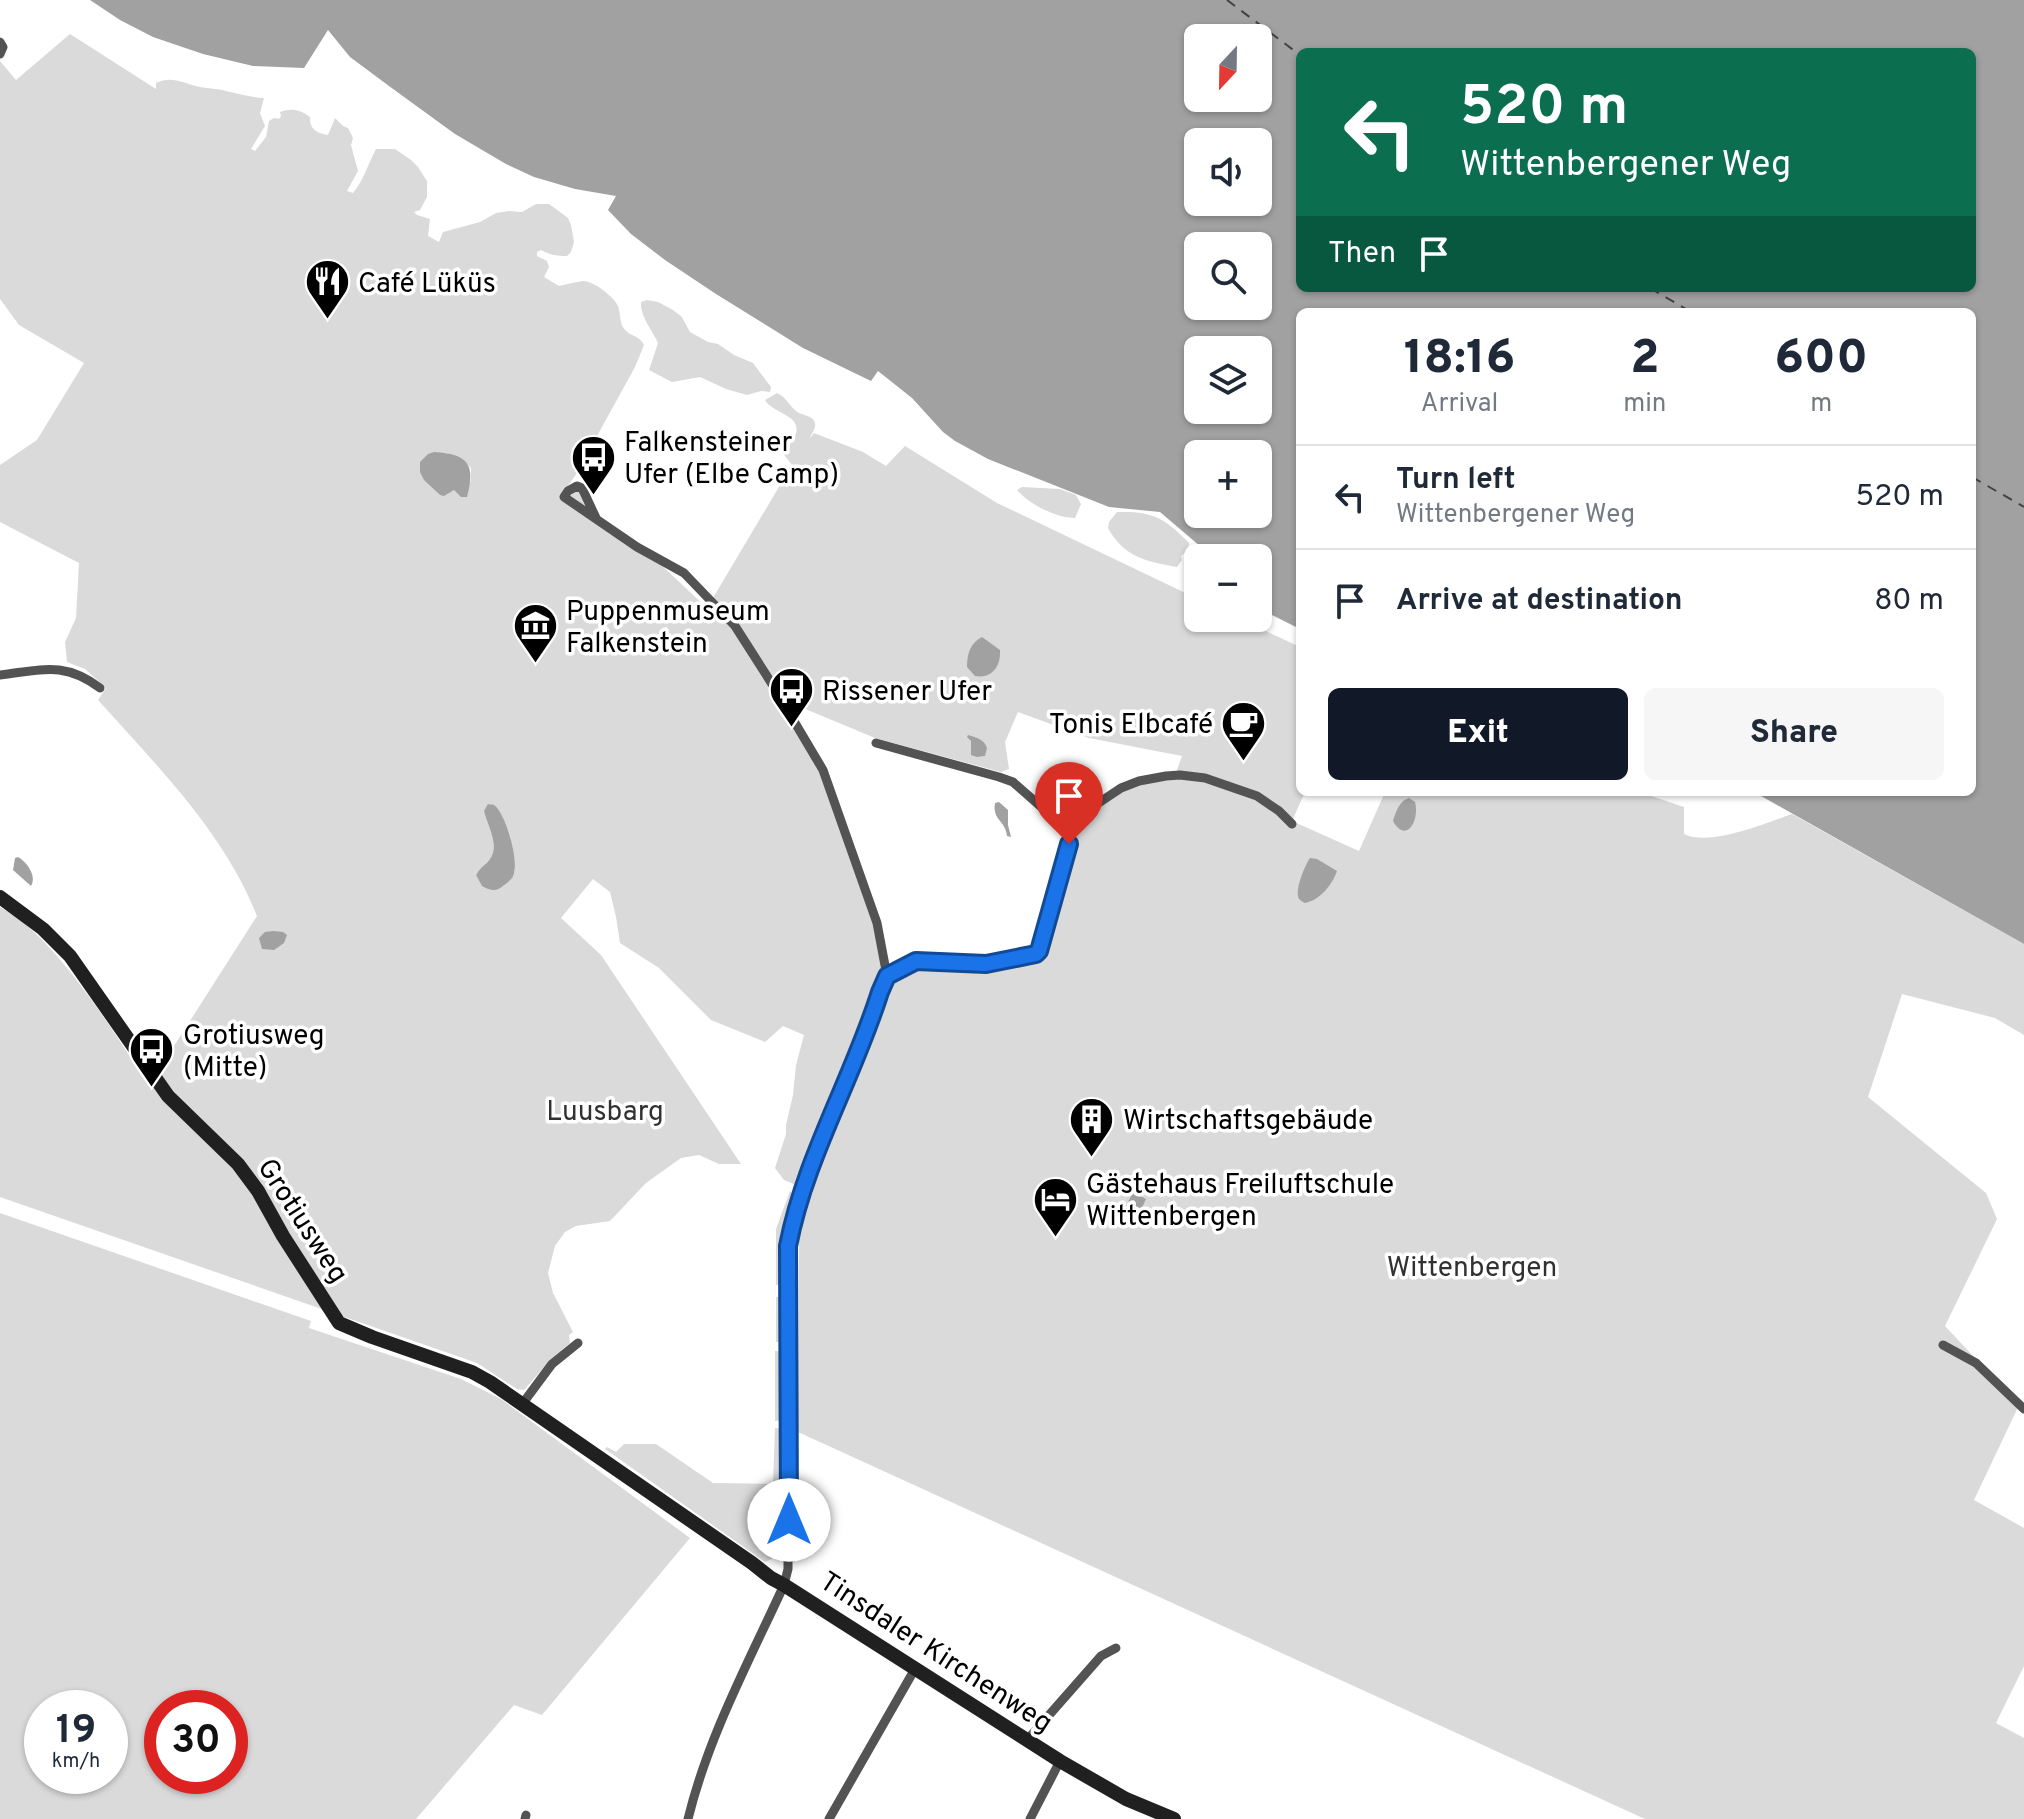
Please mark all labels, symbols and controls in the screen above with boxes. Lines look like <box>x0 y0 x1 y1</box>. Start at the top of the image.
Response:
north arrow <box>1184 24 1272 112</box>
map controls <box>1184 24 1272 632</box>
text: 520 m <box>1460 74 1628 144</box>
icon: left <box>1328 80 1432 184</box>
button: sound <box>1184 128 1272 216</box>
text: Wittenbergener Weg <box>1460 143 1791 189</box>
button: search <box>1184 232 1272 320</box>
icon: arrive <box>1412 232 1456 276</box>
text: Then <box>1328 236 1396 273</box>
restaurant icon: Café Lüküs <box>303 258 351 321</box>
place label: Café Lüküs <box>358 267 496 303</box>
text: 18:16 <box>1404 330 1515 390</box>
text: 2 <box>1630 330 1659 390</box>
text: 600 <box>1774 330 1868 390</box>
button: layers <box>1184 336 1272 424</box>
text: Arrival <box>1421 388 1498 421</box>
text: min <box>1623 388 1666 421</box>
text: m <box>1810 388 1832 421</box>
place label: Falkensteiner Ufer (Elbe Camp) <box>624 426 839 494</box>
bus stop icon: Falkensteiner Ufer (Elbe Camp) <box>569 433 617 496</box>
button: + <box>1184 440 1272 528</box>
text: Turn left <box>1396 462 1516 499</box>
icon: left <box>1328 475 1372 519</box>
text: 520 m <box>1855 479 1944 516</box>
text: Wittenbergener Weg <box>1396 499 1635 532</box>
button: − <box>1184 544 1272 632</box>
icon: arrive <box>1328 579 1372 623</box>
text: Arrive at destination <box>1396 583 1682 620</box>
text: 80 m <box>1874 583 1944 620</box>
place label: Puppenmuseum Falkenstein <box>566 595 770 663</box>
museum icon: Puppenmuseum Falkenstein <box>511 602 559 665</box>
bus stop icon: Rissener Ufer <box>767 666 815 729</box>
place label: Rissener Ufer <box>822 675 992 711</box>
button: Exit <box>1328 688 1628 780</box>
button: Share <box>1644 688 1944 780</box>
cafe icon: Tonis Elbcafé <box>1220 699 1268 762</box>
place label: Tonis Elbcafé <box>1049 708 1213 744</box>
pin <box>1035 762 1103 844</box>
icon: arrive <box>1047 774 1091 818</box>
place label: Grotiusweg (Mitte) <box>183 1019 325 1087</box>
bus stop icon: Grotiusweg (Mitte) <box>128 1026 176 1089</box>
park label: Luusbarg <box>546 1095 664 1131</box>
building icon: Wirtschaftsgebäude <box>1068 1095 1116 1158</box>
place label: Wirtschaftsgebäude <box>1123 1104 1373 1140</box>
street label: Grotiusweg <box>248 1152 355 1291</box>
place label: Gästehaus Freiluftschule Wittenbergen <box>1086 1168 1394 1236</box>
hotel icon: Gästehaus Freiluftschule Wittenbergen <box>1031 1175 1079 1238</box>
park label: Wittenbergen <box>1387 1251 1557 1287</box>
position arrow <box>747 1478 831 1562</box>
street label: Tinsdaler Kirchenweg <box>812 1565 1059 1742</box>
speed limit sign: 30 <box>144 1690 248 1794</box>
text: 19 <box>56 1707 96 1757</box>
text: km/h <box>52 1749 100 1775</box>

